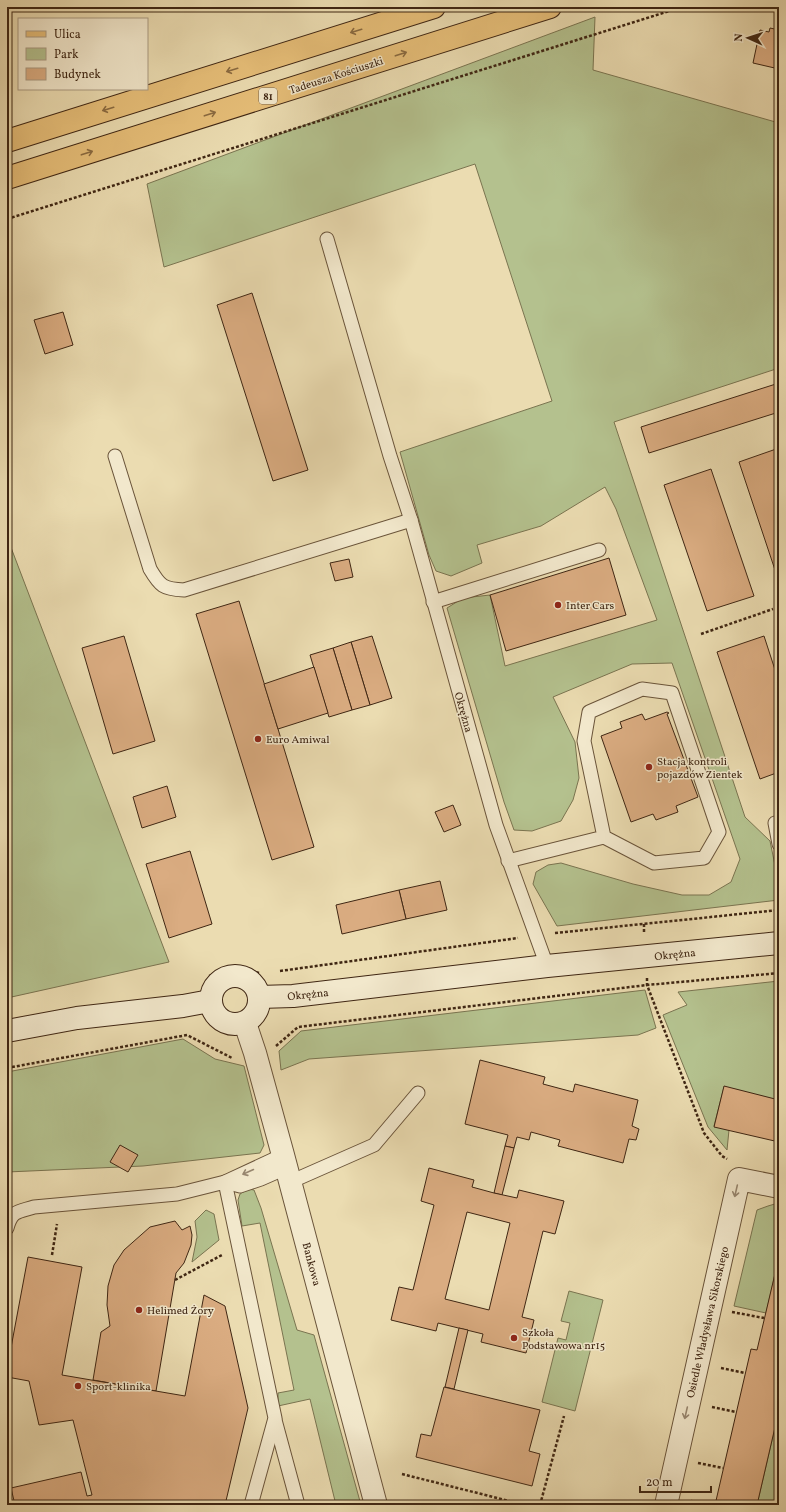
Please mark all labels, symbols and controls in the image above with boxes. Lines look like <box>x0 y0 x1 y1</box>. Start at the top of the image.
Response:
legend <box>18 18 148 90</box>
north arrow <box>728 18 768 58</box>
text: Ulica <box>54 27 81 43</box>
one-way arrow <box>350 28 363 35</box>
text: N <box>732 33 747 42</box>
text: Park <box>54 47 79 63</box>
one-way arrow <box>395 50 408 57</box>
street label: Tadeusza Kościuszki <box>287 54 386 99</box>
text: Budynek <box>54 67 101 83</box>
one-way arrow <box>226 67 239 74</box>
road number: 81 <box>259 88 277 104</box>
one-way arrow <box>102 106 115 113</box>
one-way arrow <box>204 110 217 117</box>
one-way arrow <box>80 149 93 156</box>
place label: Inter Cars <box>566 599 615 614</box>
marker: Inter Cars <box>553 600 563 610</box>
street label: Okrężna <box>450 690 476 735</box>
place label: Euro Amiwal <box>266 733 330 748</box>
marker: Euro Amiwal <box>253 734 263 744</box>
place label: Stacja kontroli pojazdów Zientek <box>657 755 743 783</box>
marker: Stacja kontroli pojazdów Zientek <box>644 762 654 772</box>
street label: Okrężna <box>654 946 697 965</box>
street label: Okrężna <box>287 986 330 1005</box>
one-way arrow <box>242 1169 254 1176</box>
one-way arrow <box>732 1184 740 1197</box>
street label: Bankowa <box>298 1241 324 1288</box>
street label: Osiedle Władysława Sikorskiego <box>684 1245 733 1400</box>
place label: Helimed Żory <box>147 1304 214 1319</box>
marker: Helimed Żory <box>134 1305 144 1315</box>
place label: Szkoła Podstawowa nr15 <box>522 1326 605 1354</box>
marker: Szkoła Podstawowa nr15 <box>509 1333 519 1343</box>
place label: Sport-klinika <box>86 1380 151 1395</box>
marker: Sport-klinika <box>73 1381 83 1391</box>
one-way arrow <box>682 1406 690 1419</box>
scale bar <box>640 1468 711 1494</box>
text: 20 m <box>646 1475 673 1491</box>

